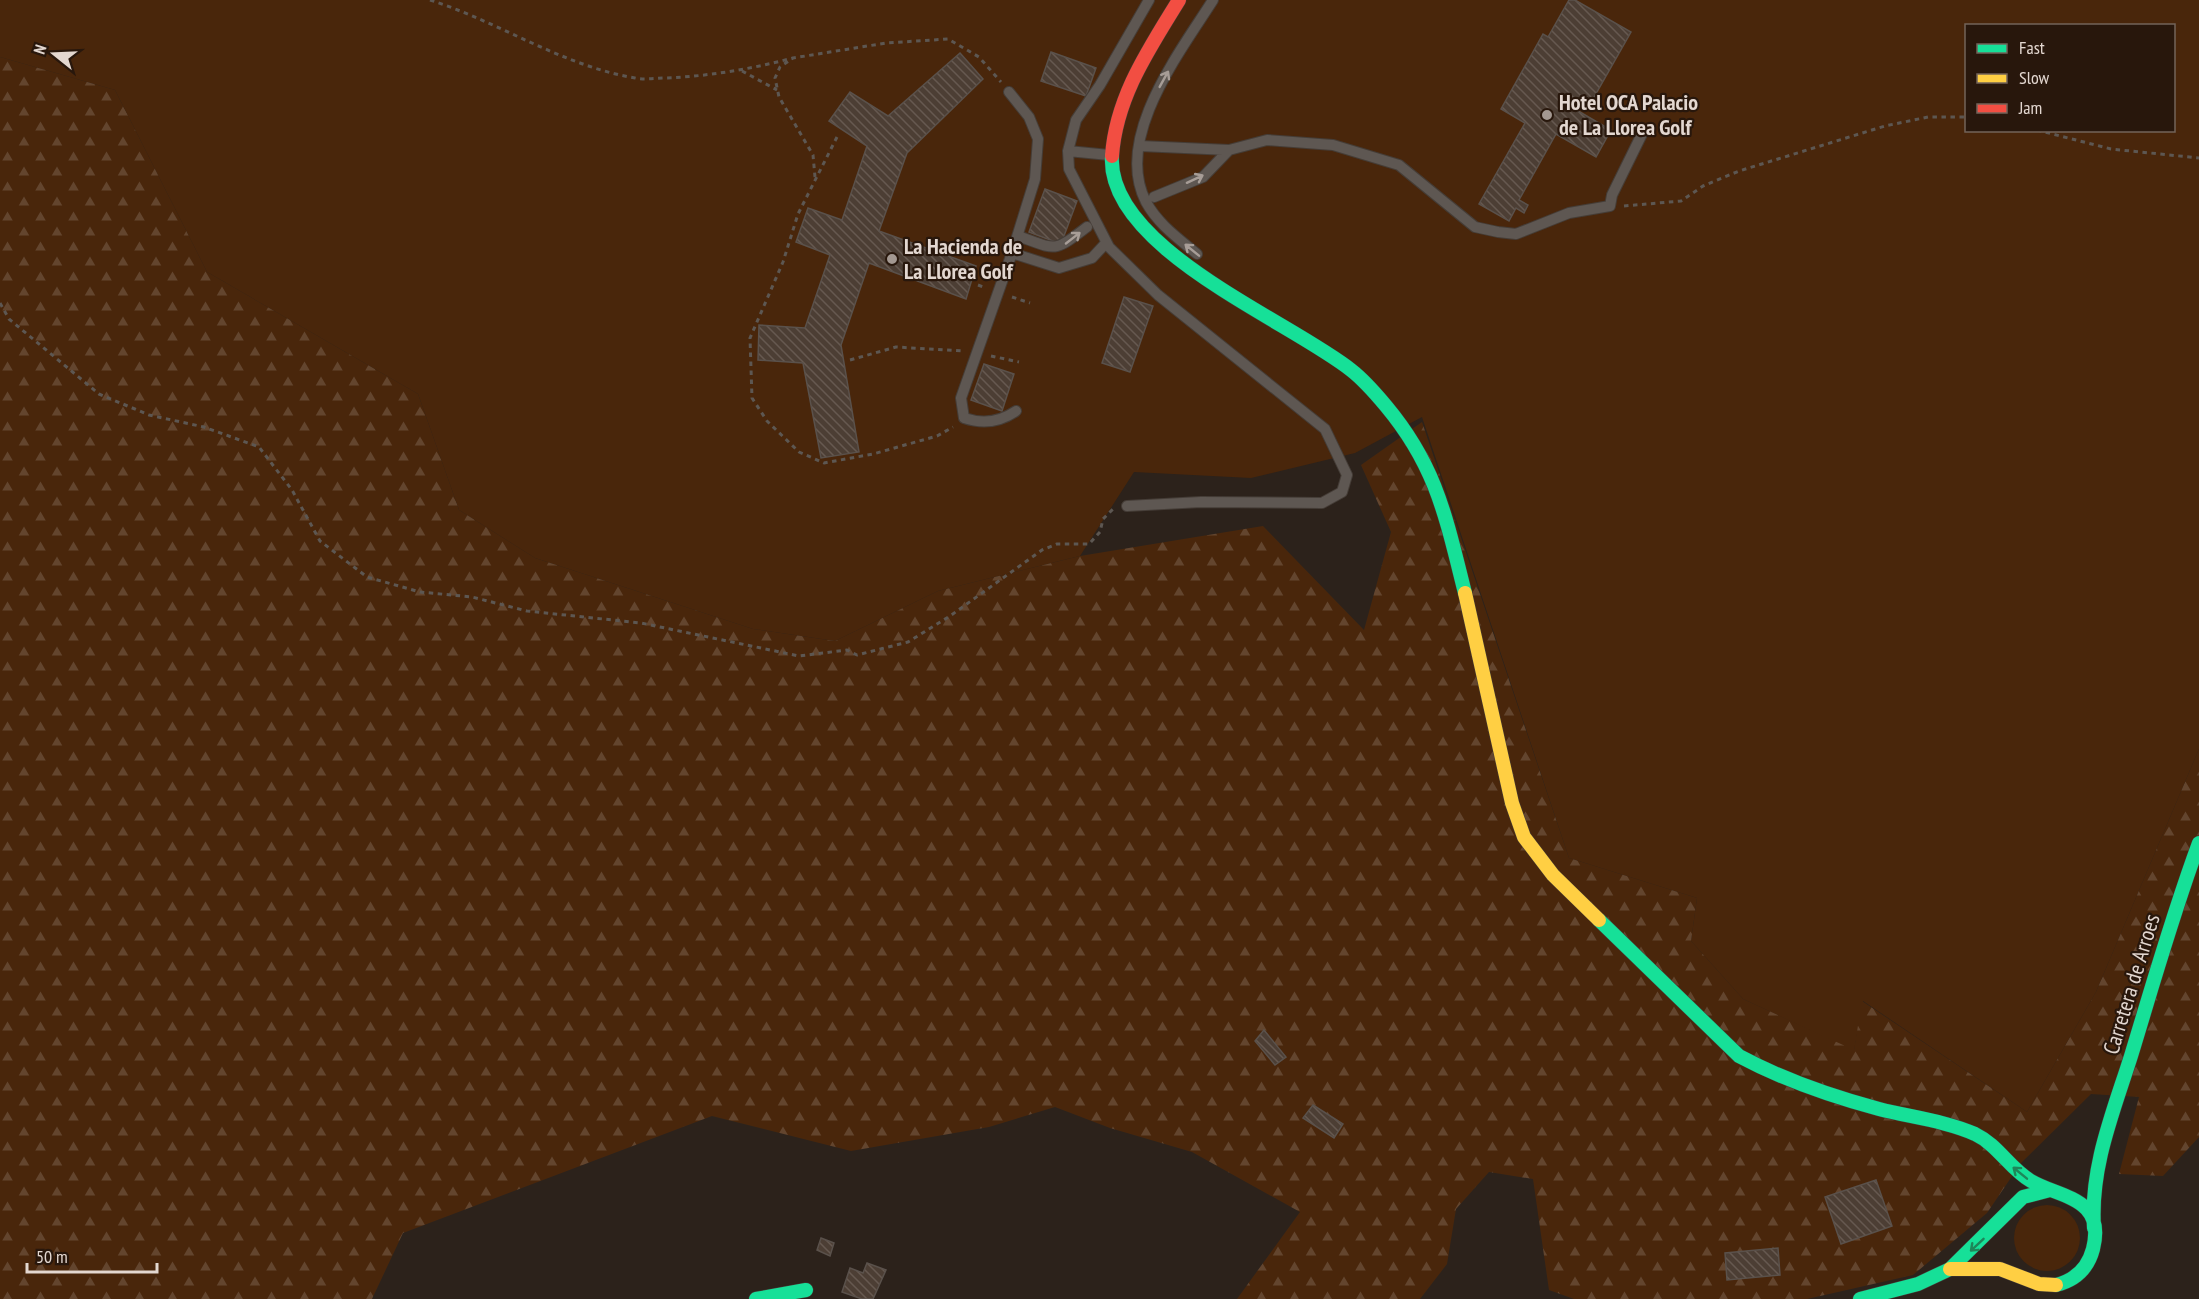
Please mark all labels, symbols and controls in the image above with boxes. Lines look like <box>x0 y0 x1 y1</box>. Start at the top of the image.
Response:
north arrow <box>24 24 84 84</box>
legend <box>1965 24 2175 132</box>
text: Fast <box>2019 36 2045 59</box>
text: N <box>29 42 51 57</box>
text: Slow <box>2019 66 2050 89</box>
one-way arrow <box>1158 71 1170 88</box>
place label: Hotel OCA Palacio de La Llorea Golf <box>1559 88 1698 141</box>
text: Jam <box>2018 96 2042 119</box>
marker: Hotel OCA Palacio de La Llorea Golf <box>1540 108 1554 122</box>
one-way arrow <box>1186 173 1204 185</box>
place label: La Hacienda de La Llorea Golf <box>904 232 1022 285</box>
one-way arrow <box>1064 232 1080 245</box>
one-way arrow <box>1184 243 1200 256</box>
marker: La Hacienda de La Llorea Golf <box>885 252 899 266</box>
street label: Carretera de Arroes <box>2096 910 2166 1058</box>
one-way arrow <box>2012 1167 2028 1180</box>
scale bar <box>27 1236 158 1274</box>
one-way arrow <box>1970 1238 1985 1252</box>
text: 50 m <box>36 1245 68 1268</box>

